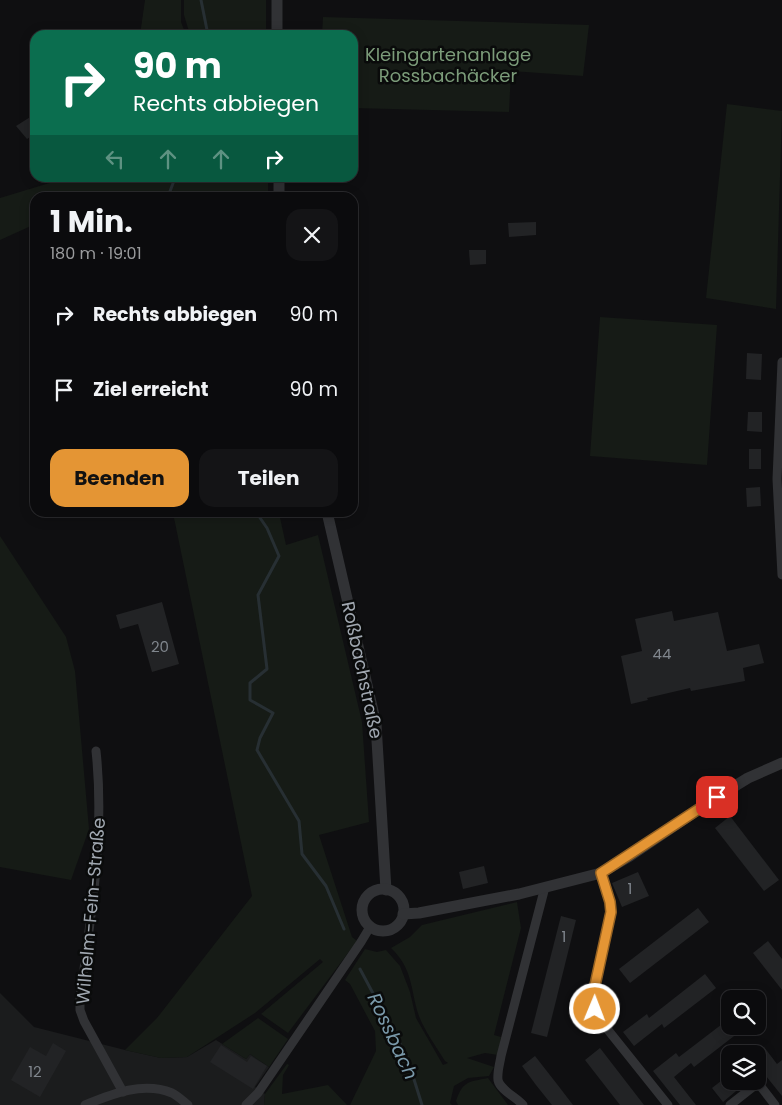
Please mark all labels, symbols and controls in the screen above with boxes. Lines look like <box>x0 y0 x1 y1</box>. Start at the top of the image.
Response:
text: 90 m <box>133 41 222 90</box>
park label: Kleingartenanlage Rossbachäcker <box>365 42 531 88</box>
icon: right <box>50 50 115 115</box>
text: Rechts abbiegen <box>133 88 319 119</box>
icon: left <box>101 145 129 173</box>
icon: ahead <box>154 145 182 173</box>
icon: ahead <box>207 145 235 173</box>
icon: right <box>260 145 288 173</box>
text: 1 Min. <box>50 200 133 243</box>
button: close <box>286 209 338 261</box>
text: 180 m · 19:01 <box>50 242 142 265</box>
icon: right <box>50 301 78 329</box>
text: Rechts abbiegen <box>93 301 257 328</box>
text: 90 m <box>289 301 338 328</box>
icon: arrive <box>50 376 78 404</box>
text: Ziel erreicht <box>93 376 209 403</box>
text: 90 m <box>289 376 338 403</box>
button: Beenden <box>50 449 189 507</box>
button: Teilen <box>199 449 338 507</box>
street label: Roßbachstraße <box>336 599 389 741</box>
house number: 20 <box>151 636 169 657</box>
house number: 44 <box>653 643 671 664</box>
pin <box>696 776 738 818</box>
icon: arrive <box>703 783 731 811</box>
street label: Wilhelm-Fein-Straße <box>70 816 111 1005</box>
house number: 1 <box>628 878 632 899</box>
house number: 1 <box>562 926 566 947</box>
position arrow <box>568 982 620 1034</box>
water label: Rossbach <box>361 988 424 1084</box>
map controls <box>721 990 766 1090</box>
button: search <box>721 990 766 1035</box>
button: layers <box>721 1045 766 1090</box>
house number: 12 <box>28 1061 42 1082</box>

